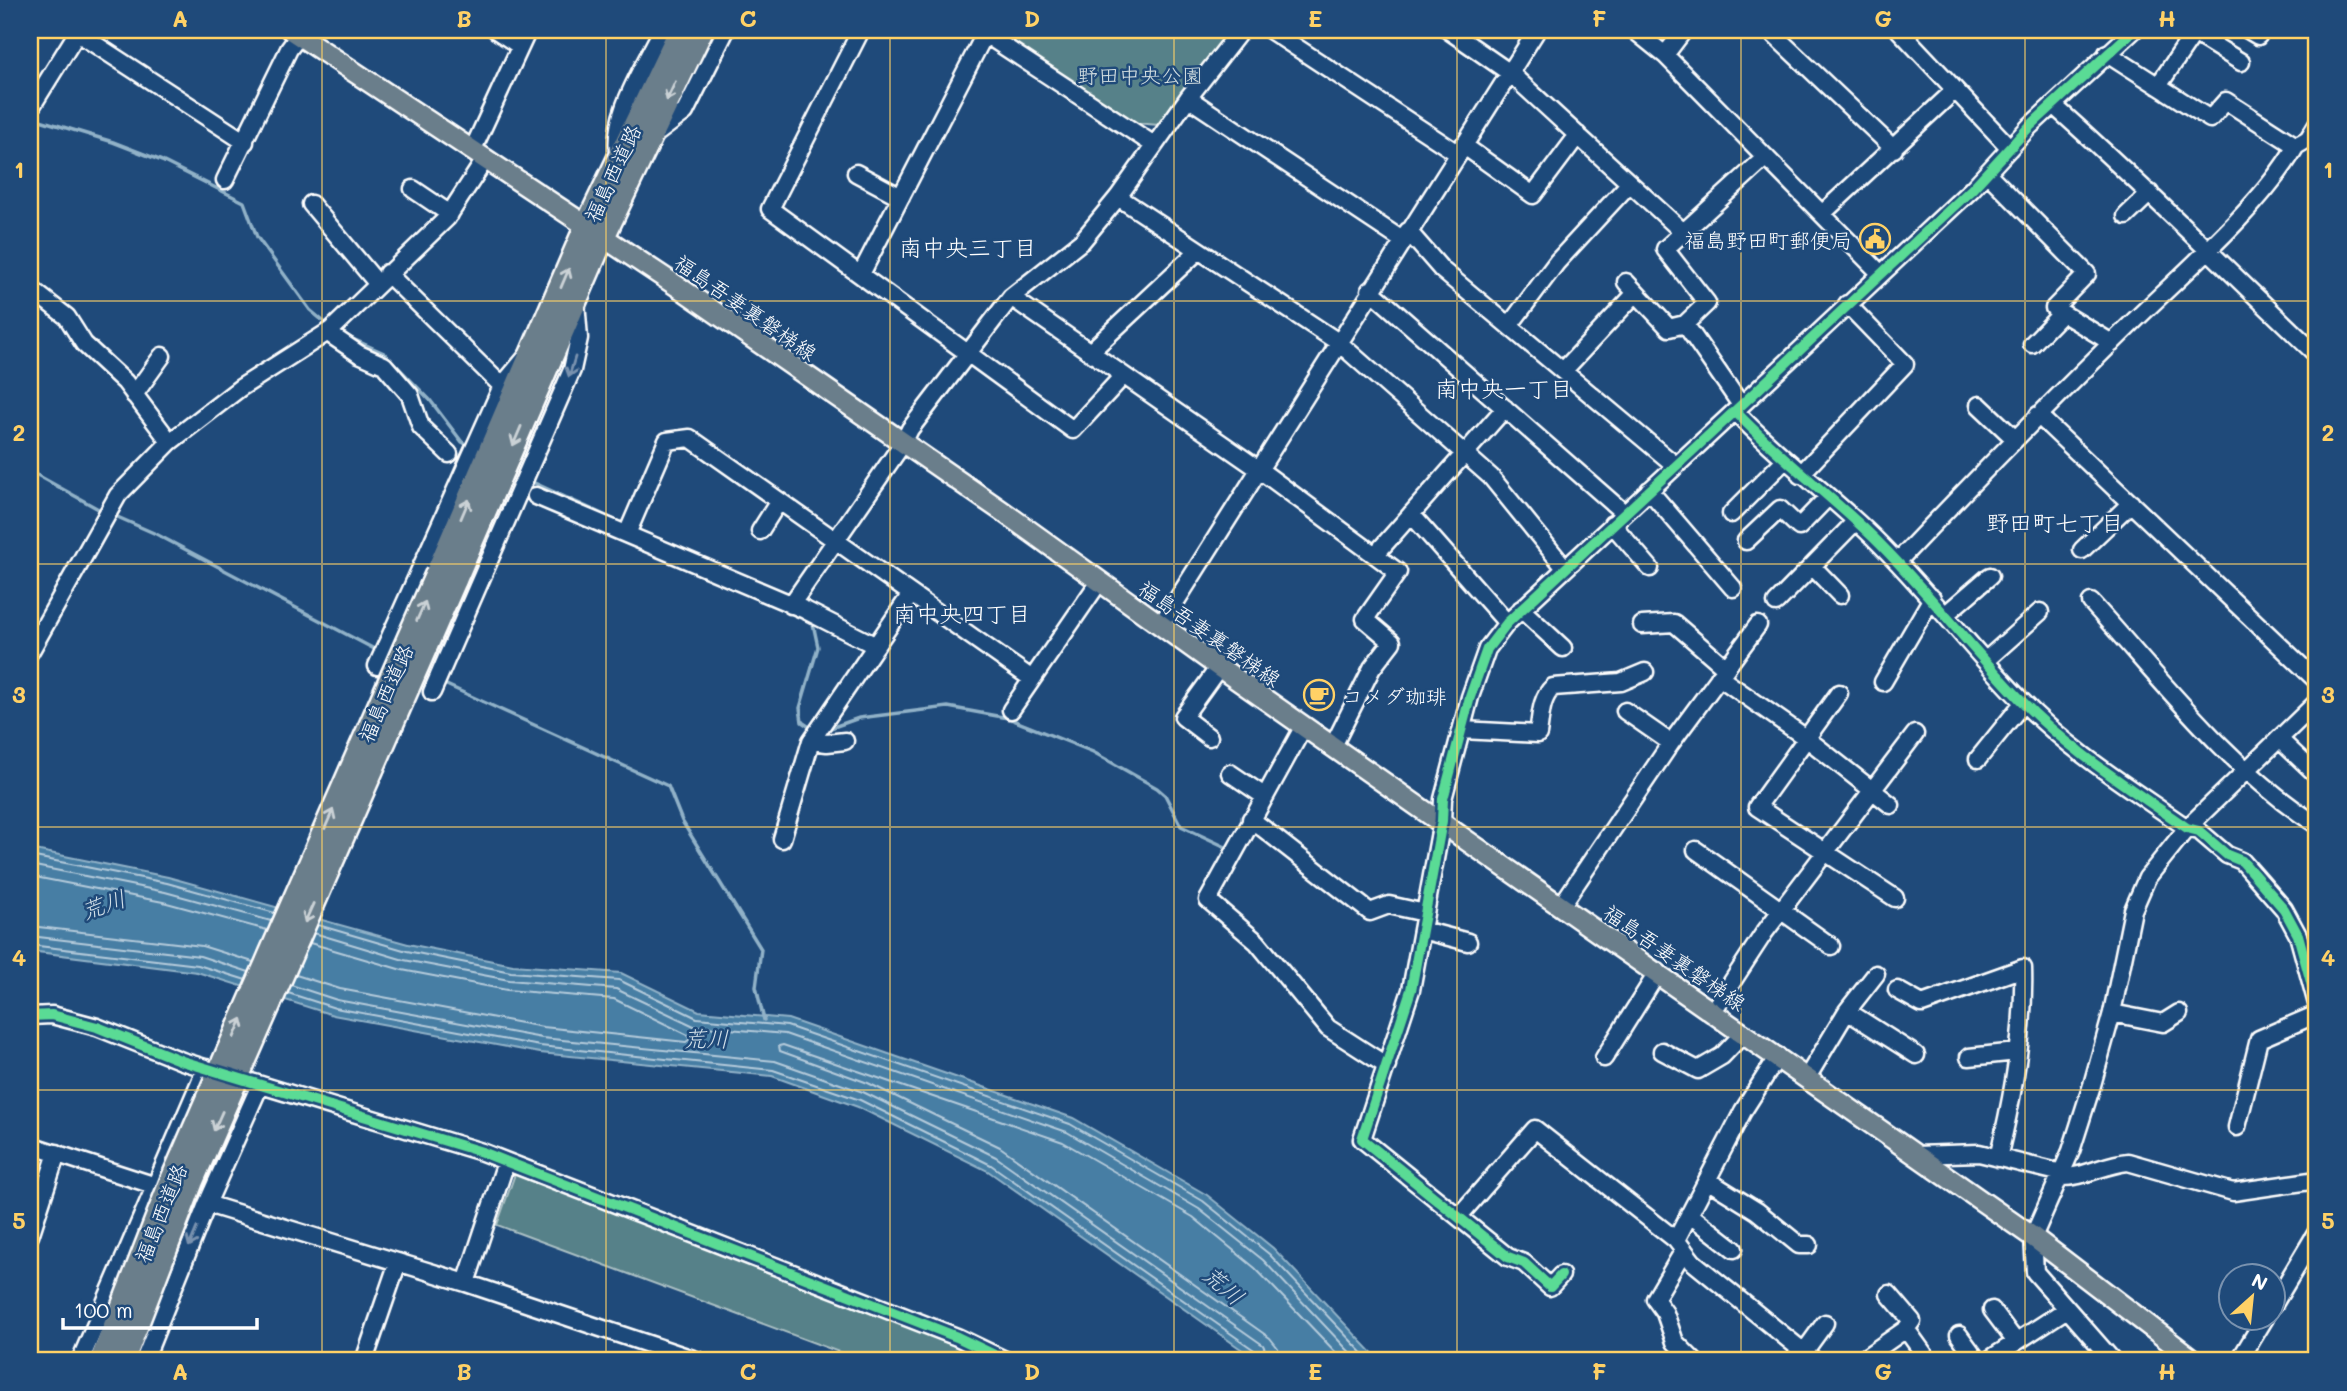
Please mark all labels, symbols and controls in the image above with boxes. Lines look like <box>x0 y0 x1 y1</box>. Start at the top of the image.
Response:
text: A <box>172 3 188 33</box>
text: B <box>456 3 472 33</box>
text: C <box>739 3 757 33</box>
text: D <box>1024 3 1040 33</box>
text: E <box>1308 3 1322 33</box>
text: F <box>1592 3 1606 33</box>
text: G <box>1874 3 1892 33</box>
text: H <box>2158 3 2176 33</box>
park label: 野田中央公園 <box>1077 61 1203 88</box>
one-way arrow <box>663 80 677 101</box>
street label: 福島西道路 <box>578 120 646 226</box>
text: 1 <box>14 154 24 184</box>
text: 1 <box>2323 154 2333 184</box>
public building icon: 福島野田町郵便局 <box>1858 222 1892 256</box>
place label: 福島野田町郵便局 <box>1684 226 1852 253</box>
district label: 南中央三丁目 <box>899 232 1037 262</box>
street label: 福島吾妻裏磐梯線 <box>669 248 823 366</box>
one-way arrow <box>559 268 572 289</box>
one-way arrow <box>565 355 578 377</box>
district label: 南中央一丁目 <box>1435 373 1573 403</box>
text: 2 <box>13 417 25 447</box>
text: 2 <box>2322 417 2334 447</box>
one-way arrow <box>510 425 523 446</box>
one-way arrow <box>459 499 472 521</box>
district label: 野田町七丁目 <box>1986 507 2124 537</box>
street label: 福島吾妻裏磐梯線 <box>1133 574 1287 692</box>
district label: 南中央四丁目 <box>893 598 1031 628</box>
one-way arrow <box>415 601 428 622</box>
street label: 福島西道路 <box>351 640 419 746</box>
cafe icon: コメダ珈琲 <box>1302 678 1336 712</box>
text: 3 <box>12 679 26 709</box>
text: 3 <box>2321 679 2335 709</box>
place label: コメダ珈琲 <box>1342 682 1447 709</box>
one-way arrow <box>323 809 336 830</box>
water label: 荒川 <box>76 882 130 926</box>
street label: 福島吾妻裏磐梯線 <box>1598 898 1752 1016</box>
one-way arrow <box>302 902 315 923</box>
text: 4 <box>12 942 26 972</box>
text: 4 <box>2321 942 2335 972</box>
one-way arrow <box>232 1017 245 1039</box>
water label: 荒川 <box>683 1023 729 1053</box>
one-way arrow <box>211 1110 224 1132</box>
street label: 福島西道路 <box>128 1159 192 1267</box>
text: 5 <box>12 1205 26 1235</box>
text: 5 <box>2321 1205 2335 1235</box>
one-way arrow <box>186 1226 199 1248</box>
water label: 荒川 <box>1197 1259 1251 1311</box>
north arrow <box>2218 1262 2288 1332</box>
text: N <box>2248 1267 2272 1296</box>
scale bar <box>63 1286 257 1330</box>
text: 100 m <box>74 1296 133 1323</box>
text: A <box>172 1356 188 1386</box>
text: B <box>456 1356 472 1386</box>
text: C <box>739 1356 757 1386</box>
text: D <box>1024 1356 1040 1386</box>
text: E <box>1308 1356 1322 1386</box>
text: F <box>1592 1356 1606 1386</box>
text: G <box>1874 1356 1892 1386</box>
text: H <box>2158 1356 2176 1386</box>

